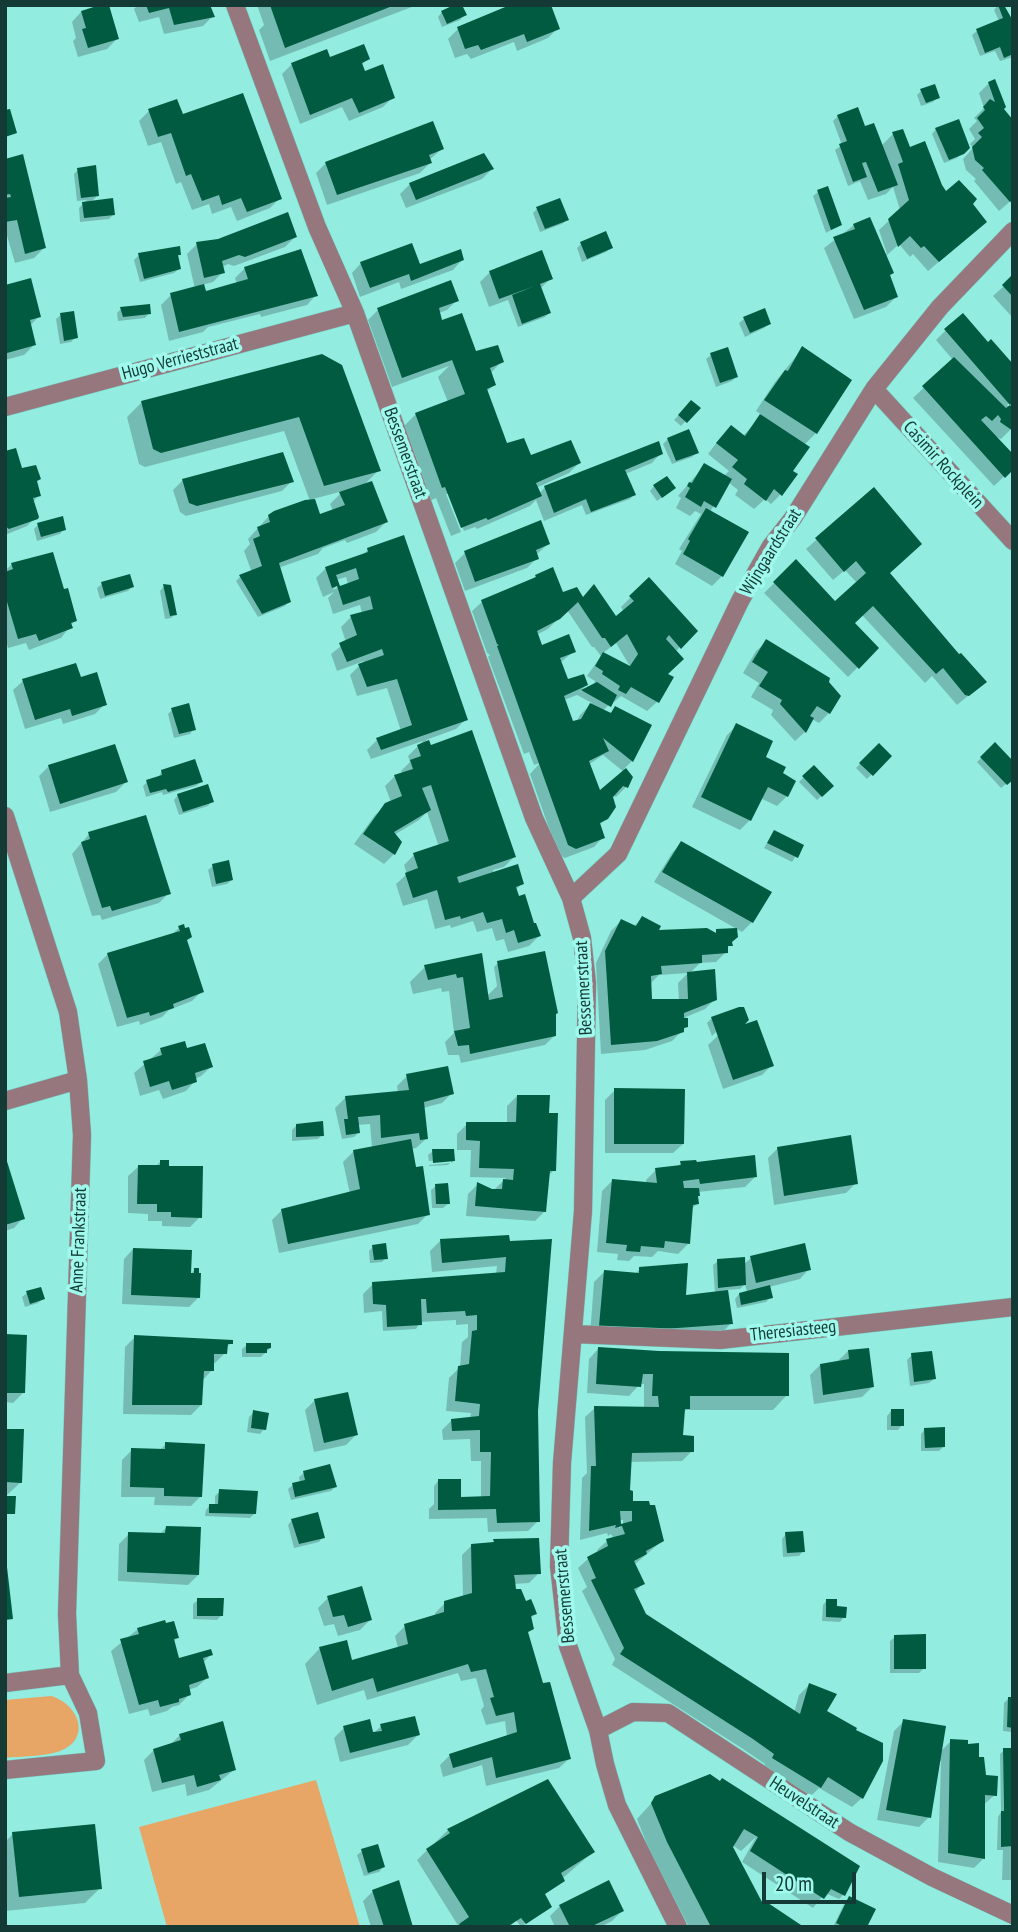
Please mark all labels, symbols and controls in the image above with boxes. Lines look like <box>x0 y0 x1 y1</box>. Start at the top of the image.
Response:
street label: Hugo Verrieststraat <box>120 333 240 385</box>
street label: Bessemerstraat <box>379 405 431 501</box>
street label: Casimir Rockplein <box>898 417 988 513</box>
street label: Wijngaardstraat <box>736 505 806 599</box>
street label: Bessemerstraat <box>571 940 597 1036</box>
street label: Anne Frankstraat <box>66 1187 92 1293</box>
street label: Theresiasteeg <box>749 1316 837 1346</box>
street label: Bessemerstraat <box>550 1548 580 1644</box>
street label: Heuvelstraat <box>765 1772 843 1834</box>
scale bar <box>766 1858 860 1902</box>
text: 20 m <box>775 1870 812 1897</box>

